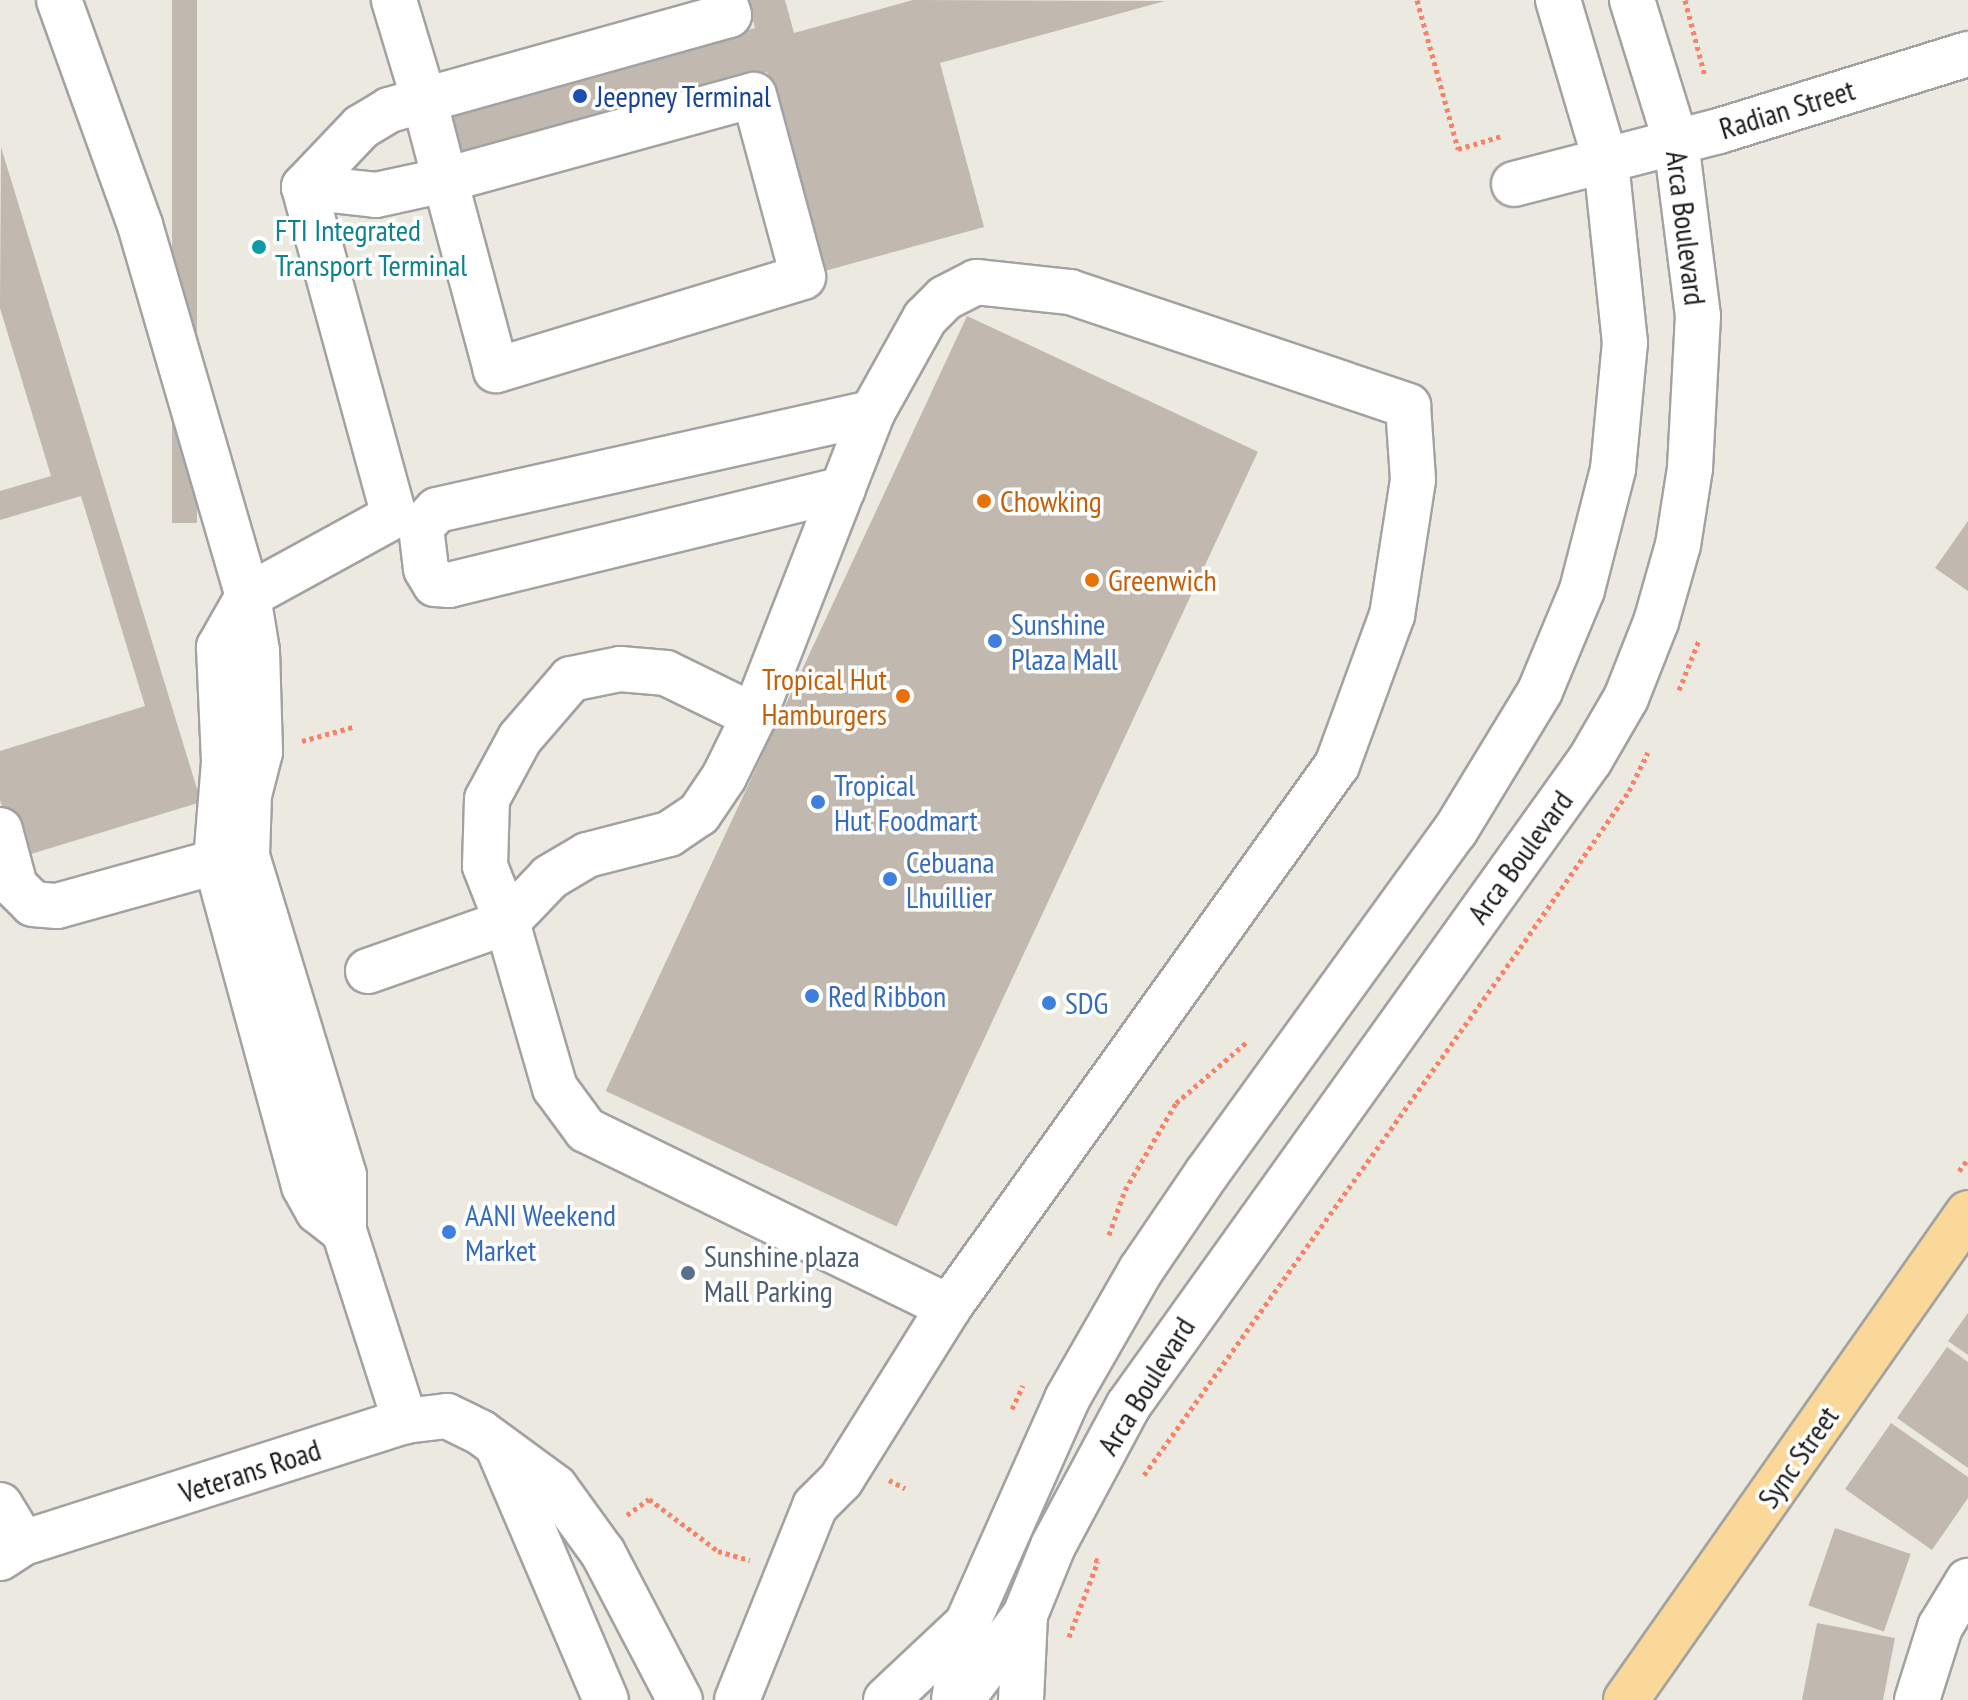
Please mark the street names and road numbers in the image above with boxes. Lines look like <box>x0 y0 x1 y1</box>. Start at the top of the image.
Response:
street label: Radian Street <box>1715 71 1859 147</box>
street label: Arca Boulevard <box>1659 149 1713 307</box>
street label: Arca Boulevard <box>1460 784 1580 930</box>
street label: Arca Boulevard <box>1090 1311 1202 1461</box>
street label: Sync Street <box>1750 1399 1846 1515</box>
street label: Veterans Road <box>175 1431 325 1511</box>

